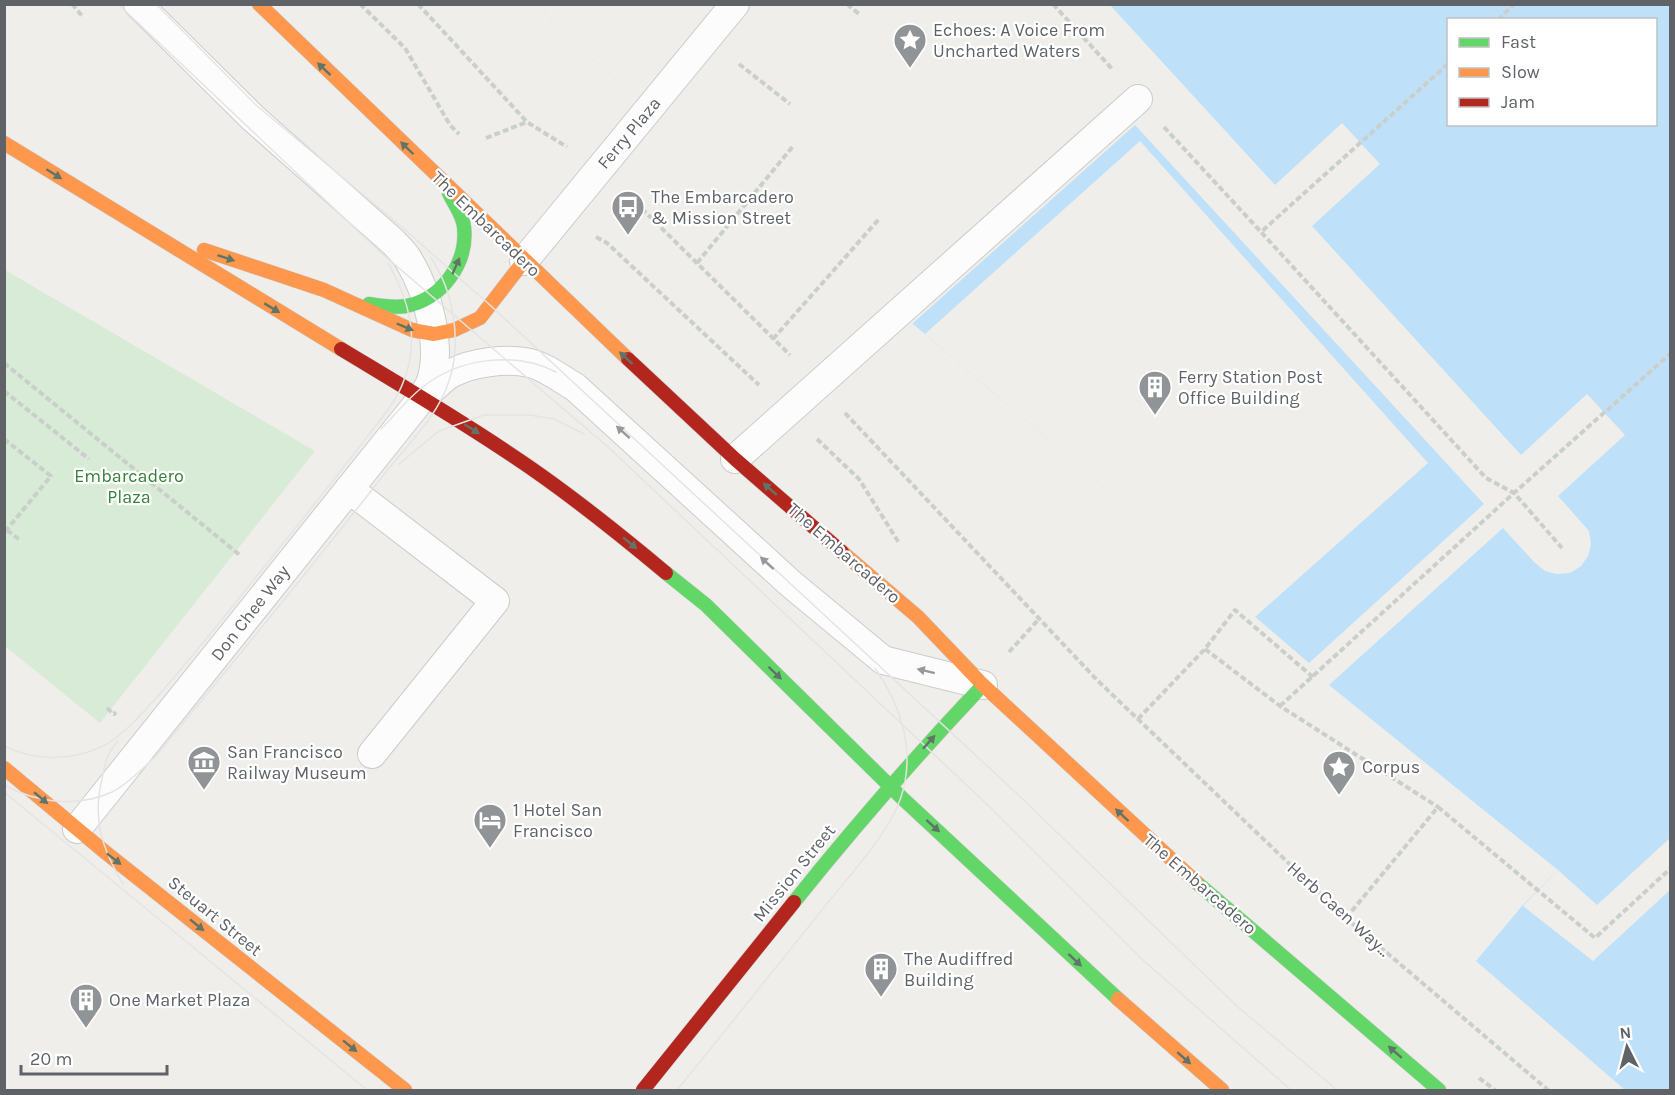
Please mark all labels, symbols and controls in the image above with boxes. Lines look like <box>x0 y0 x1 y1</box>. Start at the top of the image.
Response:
legend <box>1447 18 1657 126</box>
place label: Echoes: A Voice From Uncharted Waters <box>933 19 1105 62</box>
place icon: Echoes: A Voice From Uncharted Waters <box>892 22 928 69</box>
text: Fast <box>1501 31 1536 53</box>
text: Slow <box>1501 61 1540 83</box>
one-way arrow <box>317 62 332 76</box>
text: Jam <box>1501 91 1535 113</box>
street label: Ferry Plaza <box>593 93 665 173</box>
one-way arrow <box>400 141 414 155</box>
street label: The Embarcadero <box>427 166 545 282</box>
one-way arrow <box>46 168 62 179</box>
place label: The Embarcadero & Mission Street <box>651 186 794 229</box>
bus stop icon: The Embarcadero & Mission Street <box>610 189 646 236</box>
one-way arrow <box>217 254 235 263</box>
one-way arrow <box>451 256 461 274</box>
one-way arrow <box>264 302 280 313</box>
one-way arrow <box>397 322 414 331</box>
one-way arrow <box>619 351 633 365</box>
place label: Ferry Station Post Office Building <box>1178 366 1323 409</box>
building icon: Ferry Station Post Office Building <box>1137 369 1173 416</box>
one-way arrow <box>464 423 480 434</box>
one-way arrow <box>616 425 631 439</box>
park label: Embarcadero Plaza <box>74 465 184 508</box>
one-way arrow <box>763 483 778 496</box>
street label: The Embarcadero <box>783 498 905 608</box>
one-way arrow <box>622 536 637 549</box>
one-way arrow <box>760 556 775 570</box>
street label: Don Chee Way <box>206 560 295 665</box>
one-way arrow <box>917 665 935 675</box>
one-way arrow <box>767 666 782 680</box>
one-way arrow <box>922 735 935 750</box>
place label: San Francisco Railway Museum <box>227 741 367 784</box>
museum icon: San Francisco Railway Museum <box>186 744 222 791</box>
place icon: Corpus <box>1321 749 1357 796</box>
place label: Corpus <box>1362 756 1420 778</box>
one-way arrow <box>33 791 48 804</box>
place label: 1 Hotel San Francisco <box>513 799 602 842</box>
hotel icon: 1 Hotel San Francisco <box>472 802 508 849</box>
one-way arrow <box>1116 808 1130 822</box>
one-way arrow <box>925 819 940 832</box>
street label: Mission Street <box>748 820 840 926</box>
street label: The Embarcadero <box>1139 829 1261 939</box>
one-way arrow <box>106 852 122 865</box>
street label: Herb Caen Way... <box>1283 857 1395 961</box>
street label: Steuart Street <box>164 871 267 961</box>
one-way arrow <box>189 918 205 931</box>
place label: The Audiffred Building <box>904 948 1013 991</box>
building icon: The Audiffred Building <box>863 951 899 998</box>
one-way arrow <box>1068 952 1082 966</box>
building icon: One Market Plaza <box>68 982 104 1029</box>
place label: One Market Plaza <box>109 989 250 1011</box>
north arrow <box>1597 1017 1657 1077</box>
text: N <box>1619 1023 1632 1043</box>
scale bar <box>21 1038 166 1076</box>
one-way arrow <box>342 1040 357 1052</box>
one-way arrow <box>1388 1046 1403 1059</box>
text: 20 m <box>30 1048 72 1070</box>
one-way arrow <box>1176 1051 1192 1064</box>

